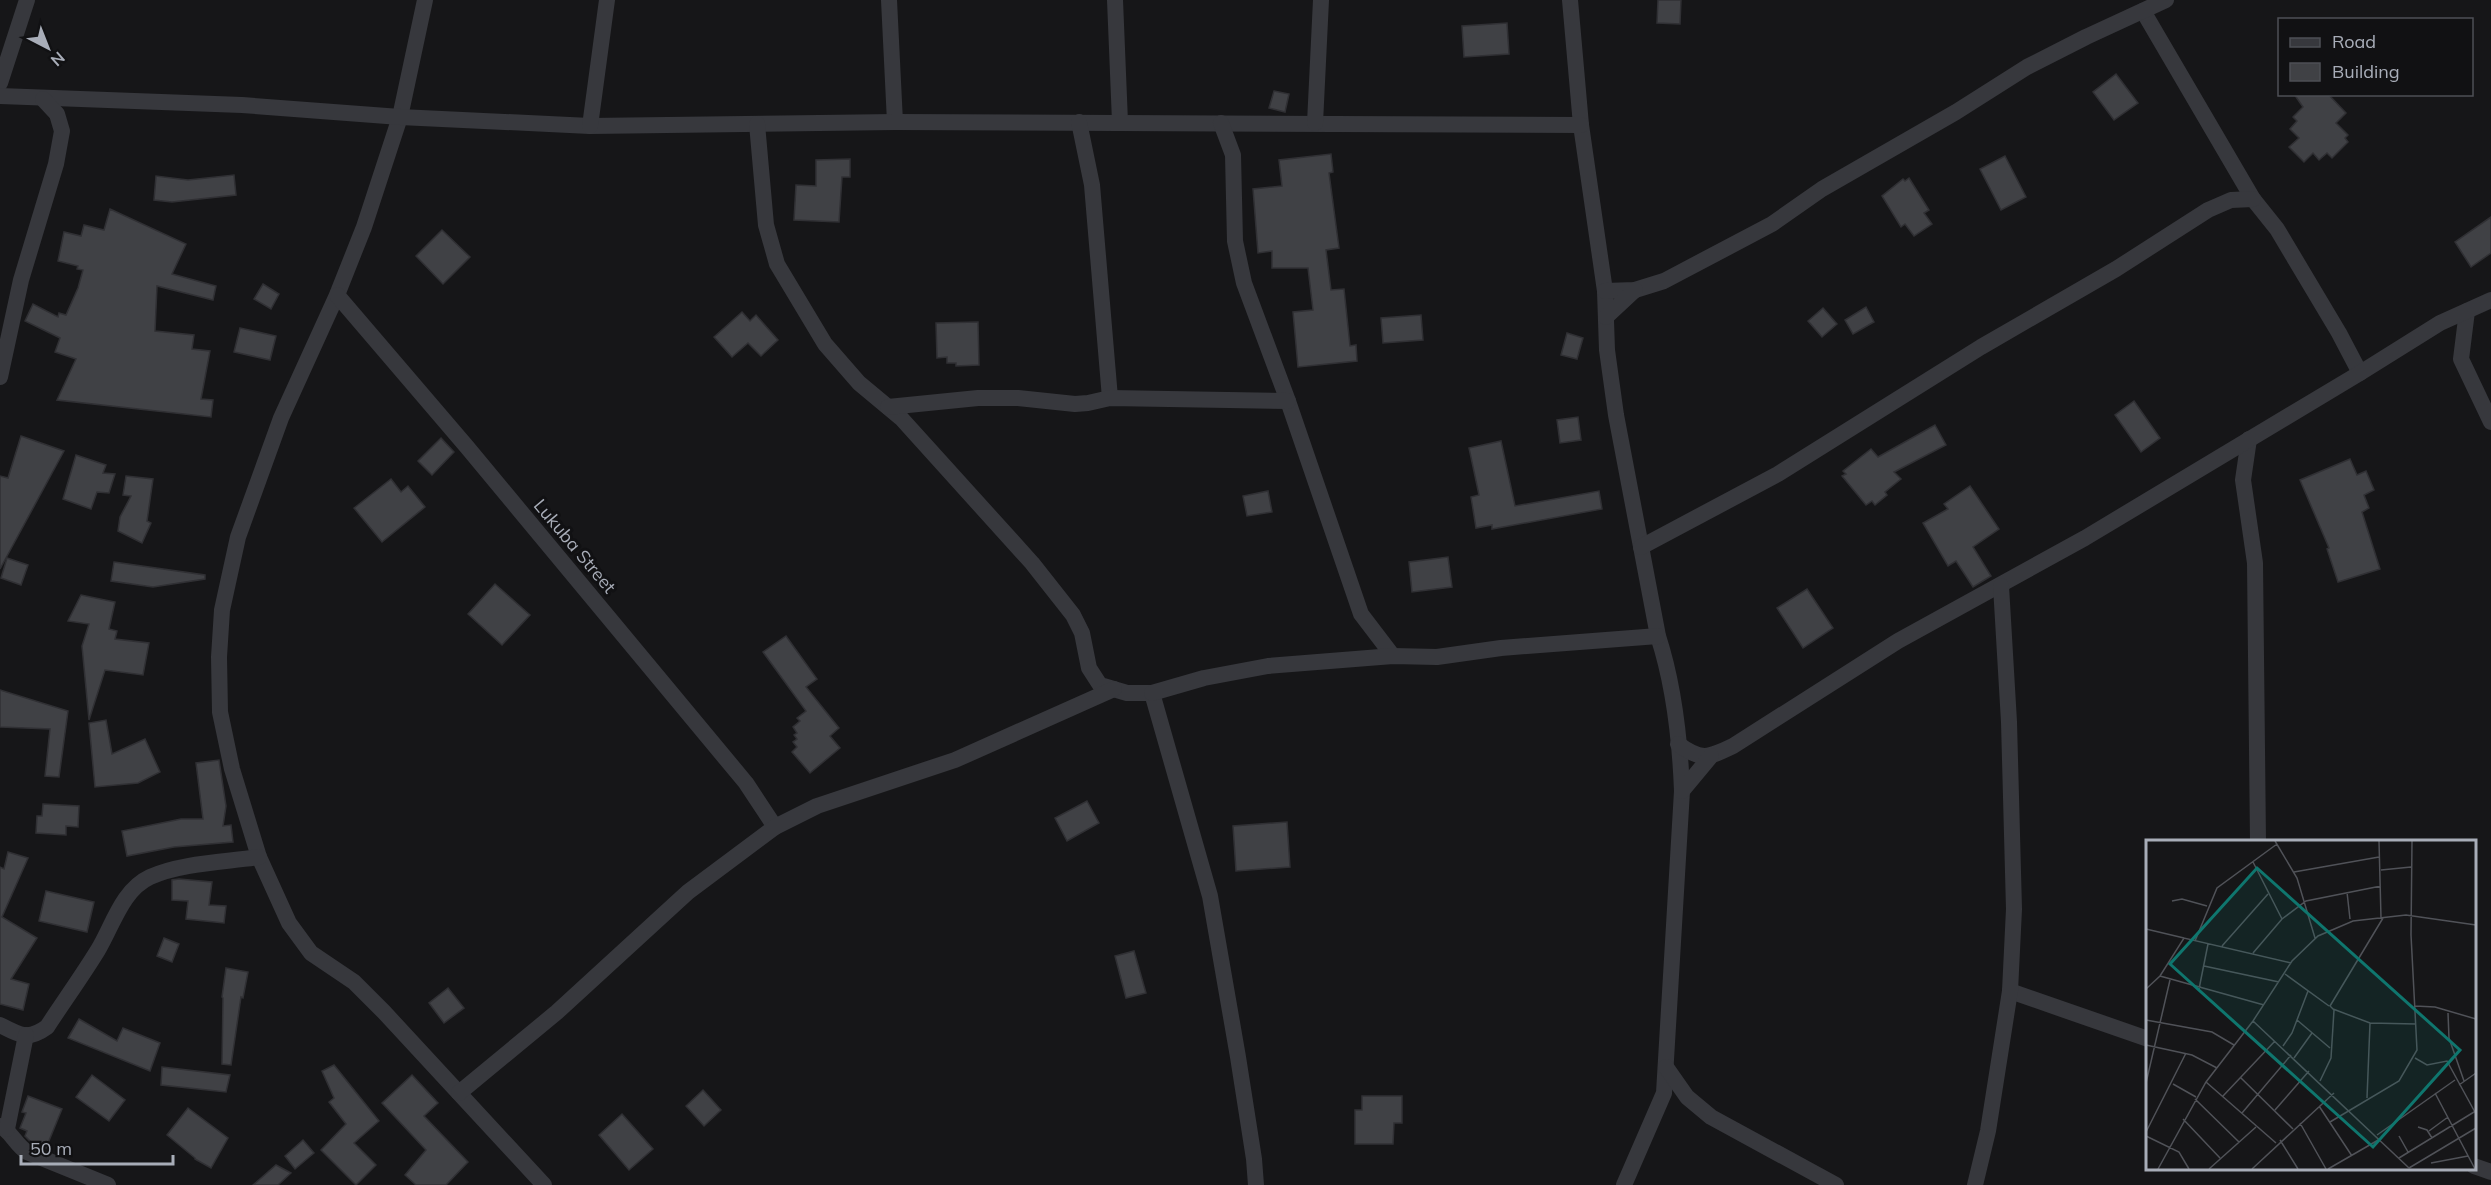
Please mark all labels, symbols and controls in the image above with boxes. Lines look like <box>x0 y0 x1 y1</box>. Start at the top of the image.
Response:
north arrow <box>18 18 78 78</box>
legend <box>2278 18 2473 96</box>
text: Road <box>2332 30 2376 53</box>
text: N <box>47 48 69 71</box>
text: Building <box>2332 60 2400 83</box>
street label: Lukuba Street <box>529 494 621 598</box>
inset map <box>2146 840 2476 1170</box>
scale bar <box>21 1128 172 1166</box>
text: 50 m <box>30 1137 72 1160</box>

